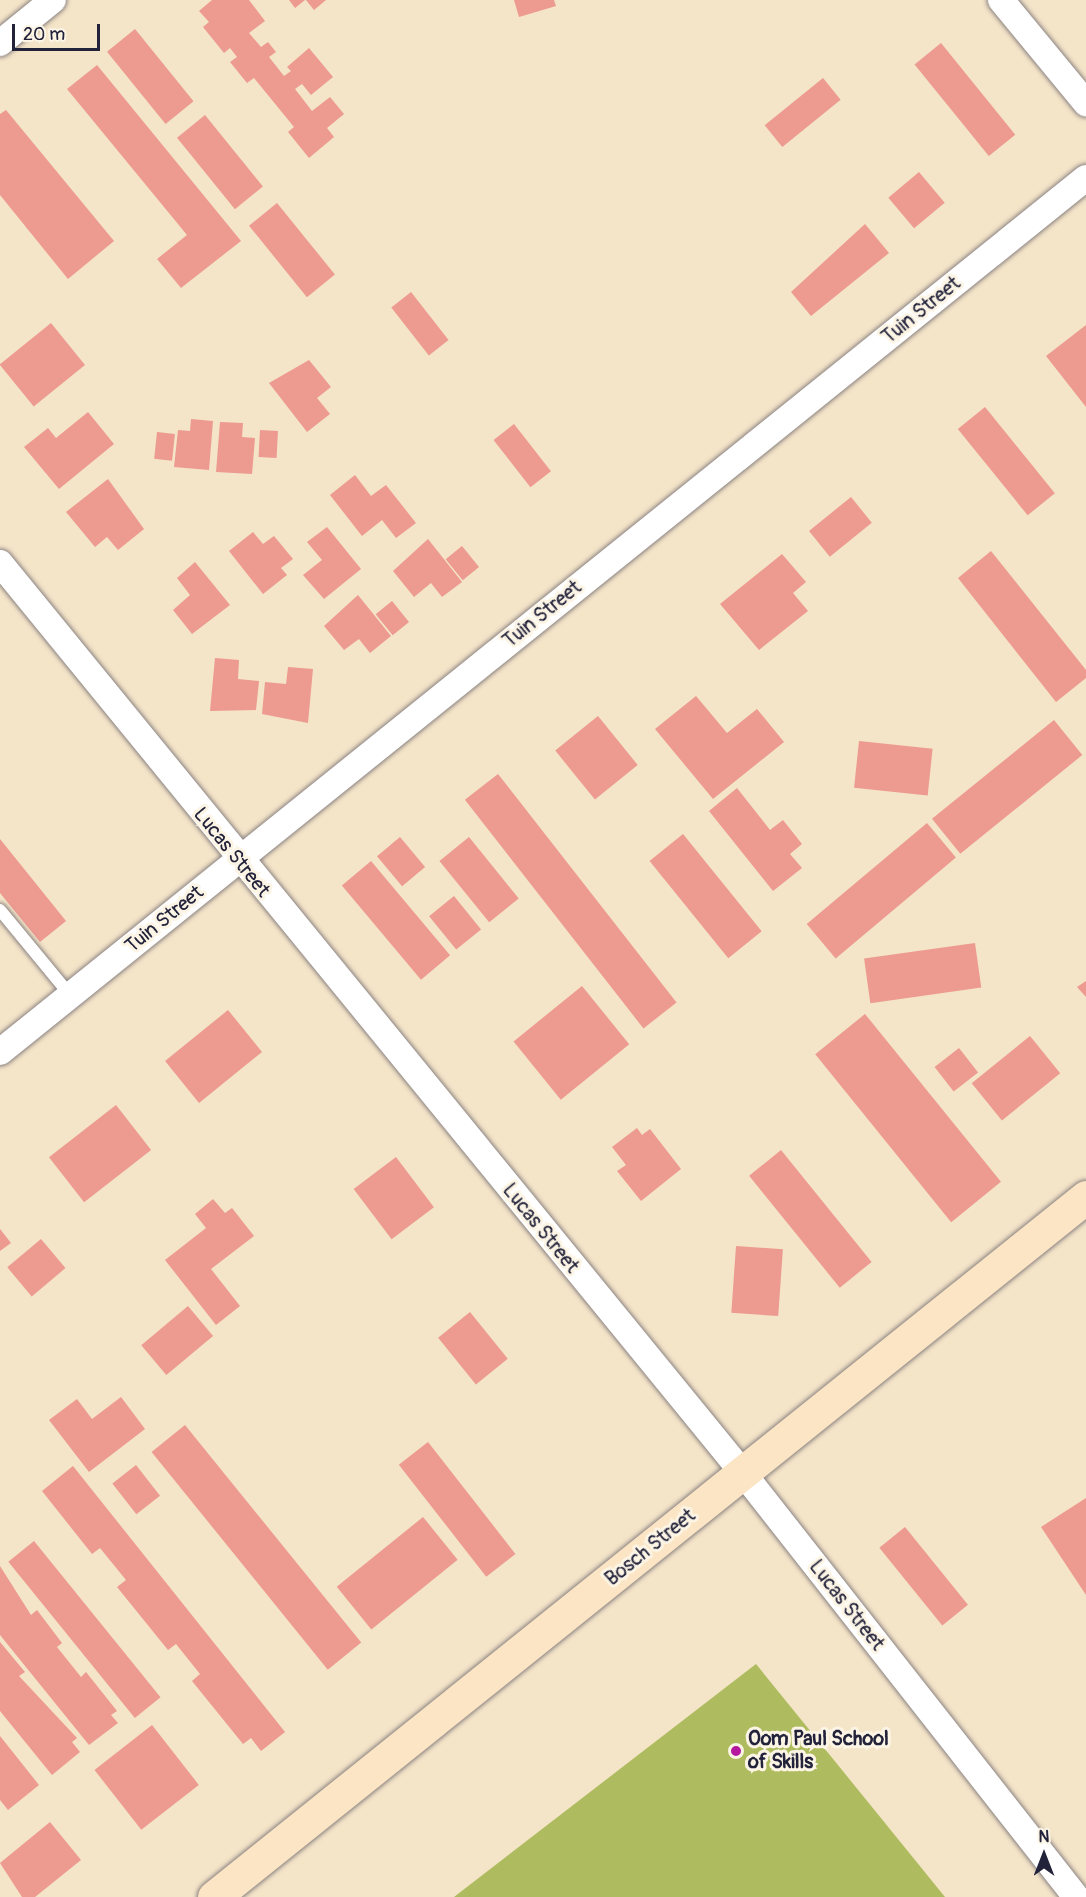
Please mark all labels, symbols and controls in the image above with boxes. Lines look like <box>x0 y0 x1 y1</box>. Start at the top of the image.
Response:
scale bar <box>15 12 104 50</box>
text: 20 m <box>23 23 65 46</box>
street label: Tuin Street <box>877 271 965 349</box>
street label: Tuin Street <box>498 575 586 653</box>
street label: Lucas Street <box>189 802 275 902</box>
street label: Tuin Street <box>120 880 208 958</box>
street label: Lucas Street <box>498 1178 584 1278</box>
street label: Bosch Street <box>600 1503 700 1591</box>
street label: Lucas Street <box>804 1555 890 1655</box>
place label: Oom Paul School of Skills <box>748 1727 889 1774</box>
marker: Oom Paul School of Skills <box>729 1744 743 1758</box>
north arrow <box>1014 1825 1074 1885</box>
text: N <box>1039 1827 1049 1847</box>

